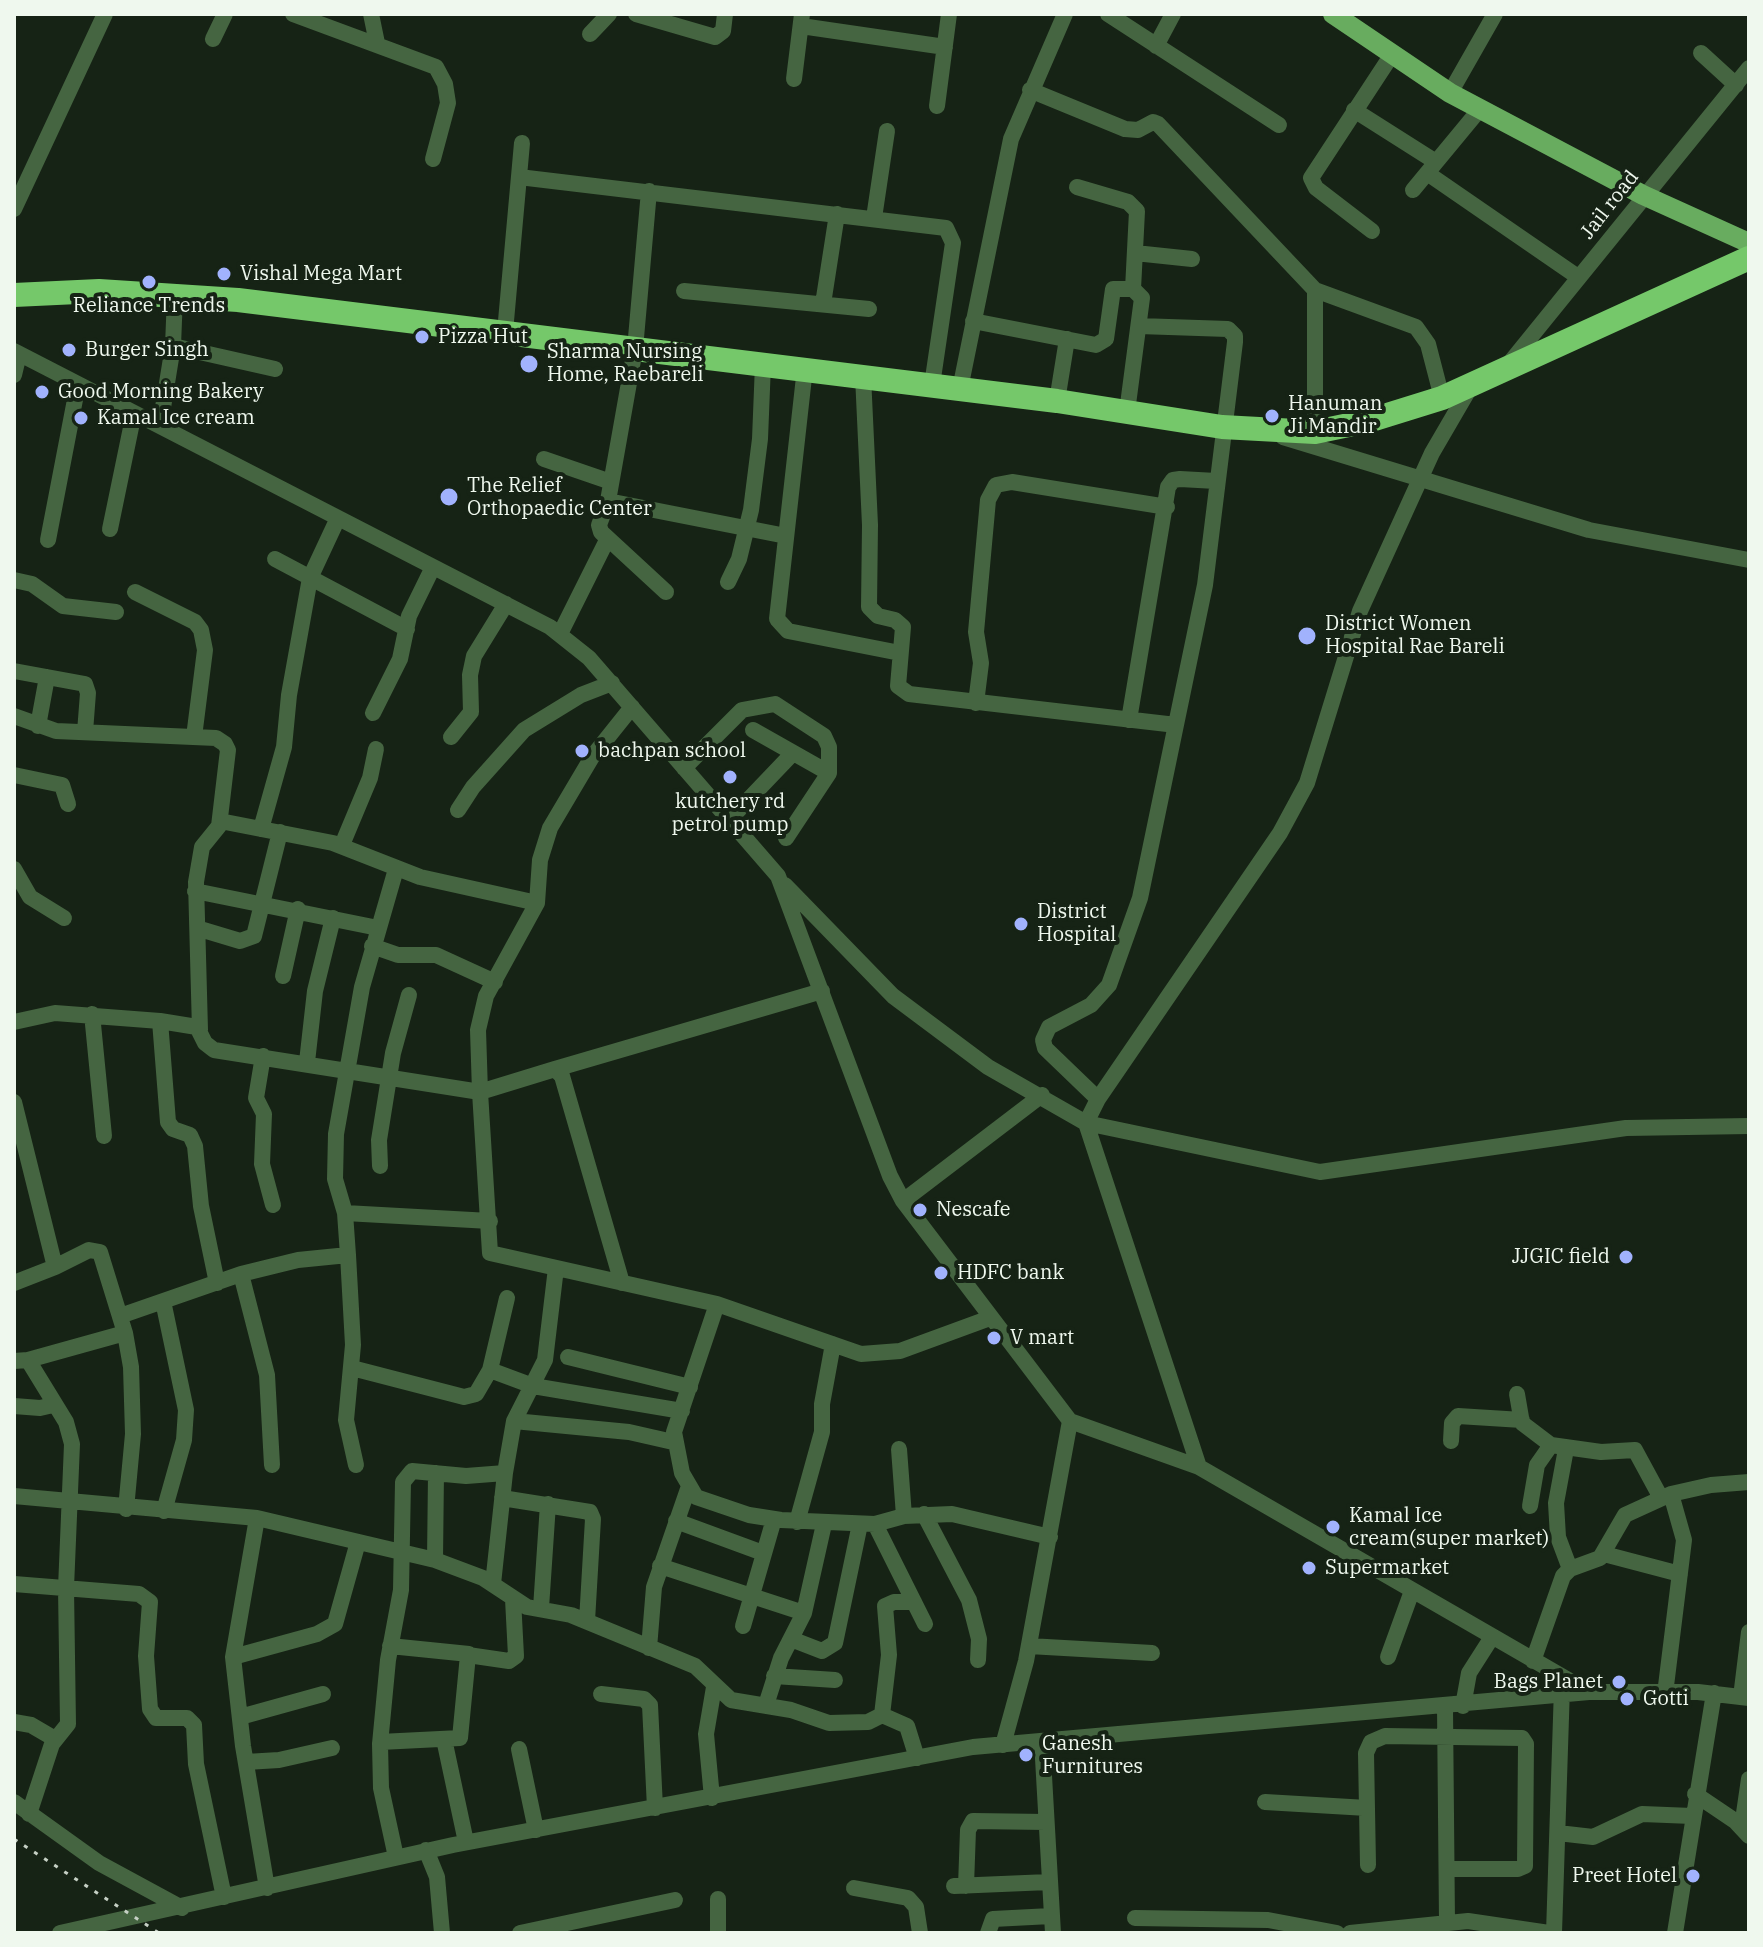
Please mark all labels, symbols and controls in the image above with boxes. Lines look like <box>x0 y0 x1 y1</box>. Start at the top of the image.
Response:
street label: Jail road <box>1576 166 1644 244</box>
place label: Vishal Mega Mart <box>240 262 402 286</box>
marker: Vishal Mega Mart <box>215 265 233 283</box>
marker: Reliance Trends <box>140 273 158 291</box>
place label: Reliance Trends <box>73 294 225 318</box>
place label: Pizza Hut <box>438 325 528 349</box>
marker: Pizza Hut <box>413 328 431 346</box>
place label: Burger Singh <box>85 338 209 362</box>
place label: Sharma Nursing Home, Raebareli <box>547 340 703 387</box>
marker: Burger Singh <box>60 341 78 359</box>
marker: Sharma Nursing Home, Raebareli <box>518 353 540 375</box>
place label: Good Morning Bakery <box>58 380 264 404</box>
marker: Good Morning Bakery <box>33 383 51 401</box>
place label: Hanuman Ji Mandir <box>1288 392 1383 439</box>
place label: Kamal Ice cream <box>97 406 255 430</box>
marker: Hanuman Ji Mandir <box>1263 407 1281 425</box>
marker: Kamal Ice cream <box>72 409 90 427</box>
place label: The Relief Orthopaedic Center <box>467 474 652 521</box>
marker: The Relief Orthopaedic Center <box>438 486 460 508</box>
place label: District Women Hospital Rae Bareli <box>1325 612 1505 659</box>
marker: District Women Hospital Rae Bareli <box>1296 625 1318 647</box>
place label: bachpan school <box>598 739 746 763</box>
marker: bachpan school <box>573 742 591 760</box>
marker: kutchery rd petrol pump <box>721 768 739 786</box>
place label: kutchery rd petrol pump <box>672 790 788 837</box>
place label: District Hospital <box>1037 900 1116 947</box>
marker: District Hospital <box>1012 915 1030 933</box>
place label: Nescafe <box>936 1198 1010 1222</box>
marker: Nescafe <box>911 1201 929 1219</box>
place label: JJGIC field <box>1512 1245 1610 1269</box>
marker: JJGIC field <box>1617 1248 1635 1266</box>
place label: HDFC bank <box>957 1261 1064 1285</box>
marker: HDFC bank <box>932 1264 950 1282</box>
place label: V mart <box>1010 1326 1074 1350</box>
marker: V mart <box>985 1329 1003 1347</box>
place label: Kamal Ice cream(super market) <box>1349 1504 1549 1551</box>
marker: Kamal Ice cream(super market) <box>1324 1518 1342 1536</box>
place label: Supermarket <box>1325 1556 1449 1580</box>
marker: Supermarket <box>1300 1559 1318 1577</box>
place label: Bags Planet <box>1494 1670 1603 1694</box>
marker: Bags Planet <box>1610 1673 1628 1691</box>
place label: Gotti <box>1643 1687 1689 1711</box>
marker: Gotti <box>1618 1690 1636 1708</box>
place label: Ganesh Furnitures <box>1042 1732 1143 1779</box>
marker: Ganesh Furnitures <box>1017 1746 1035 1764</box>
place label: Preet Hotel <box>1572 1864 1677 1888</box>
marker: Preet Hotel <box>1684 1867 1702 1885</box>

